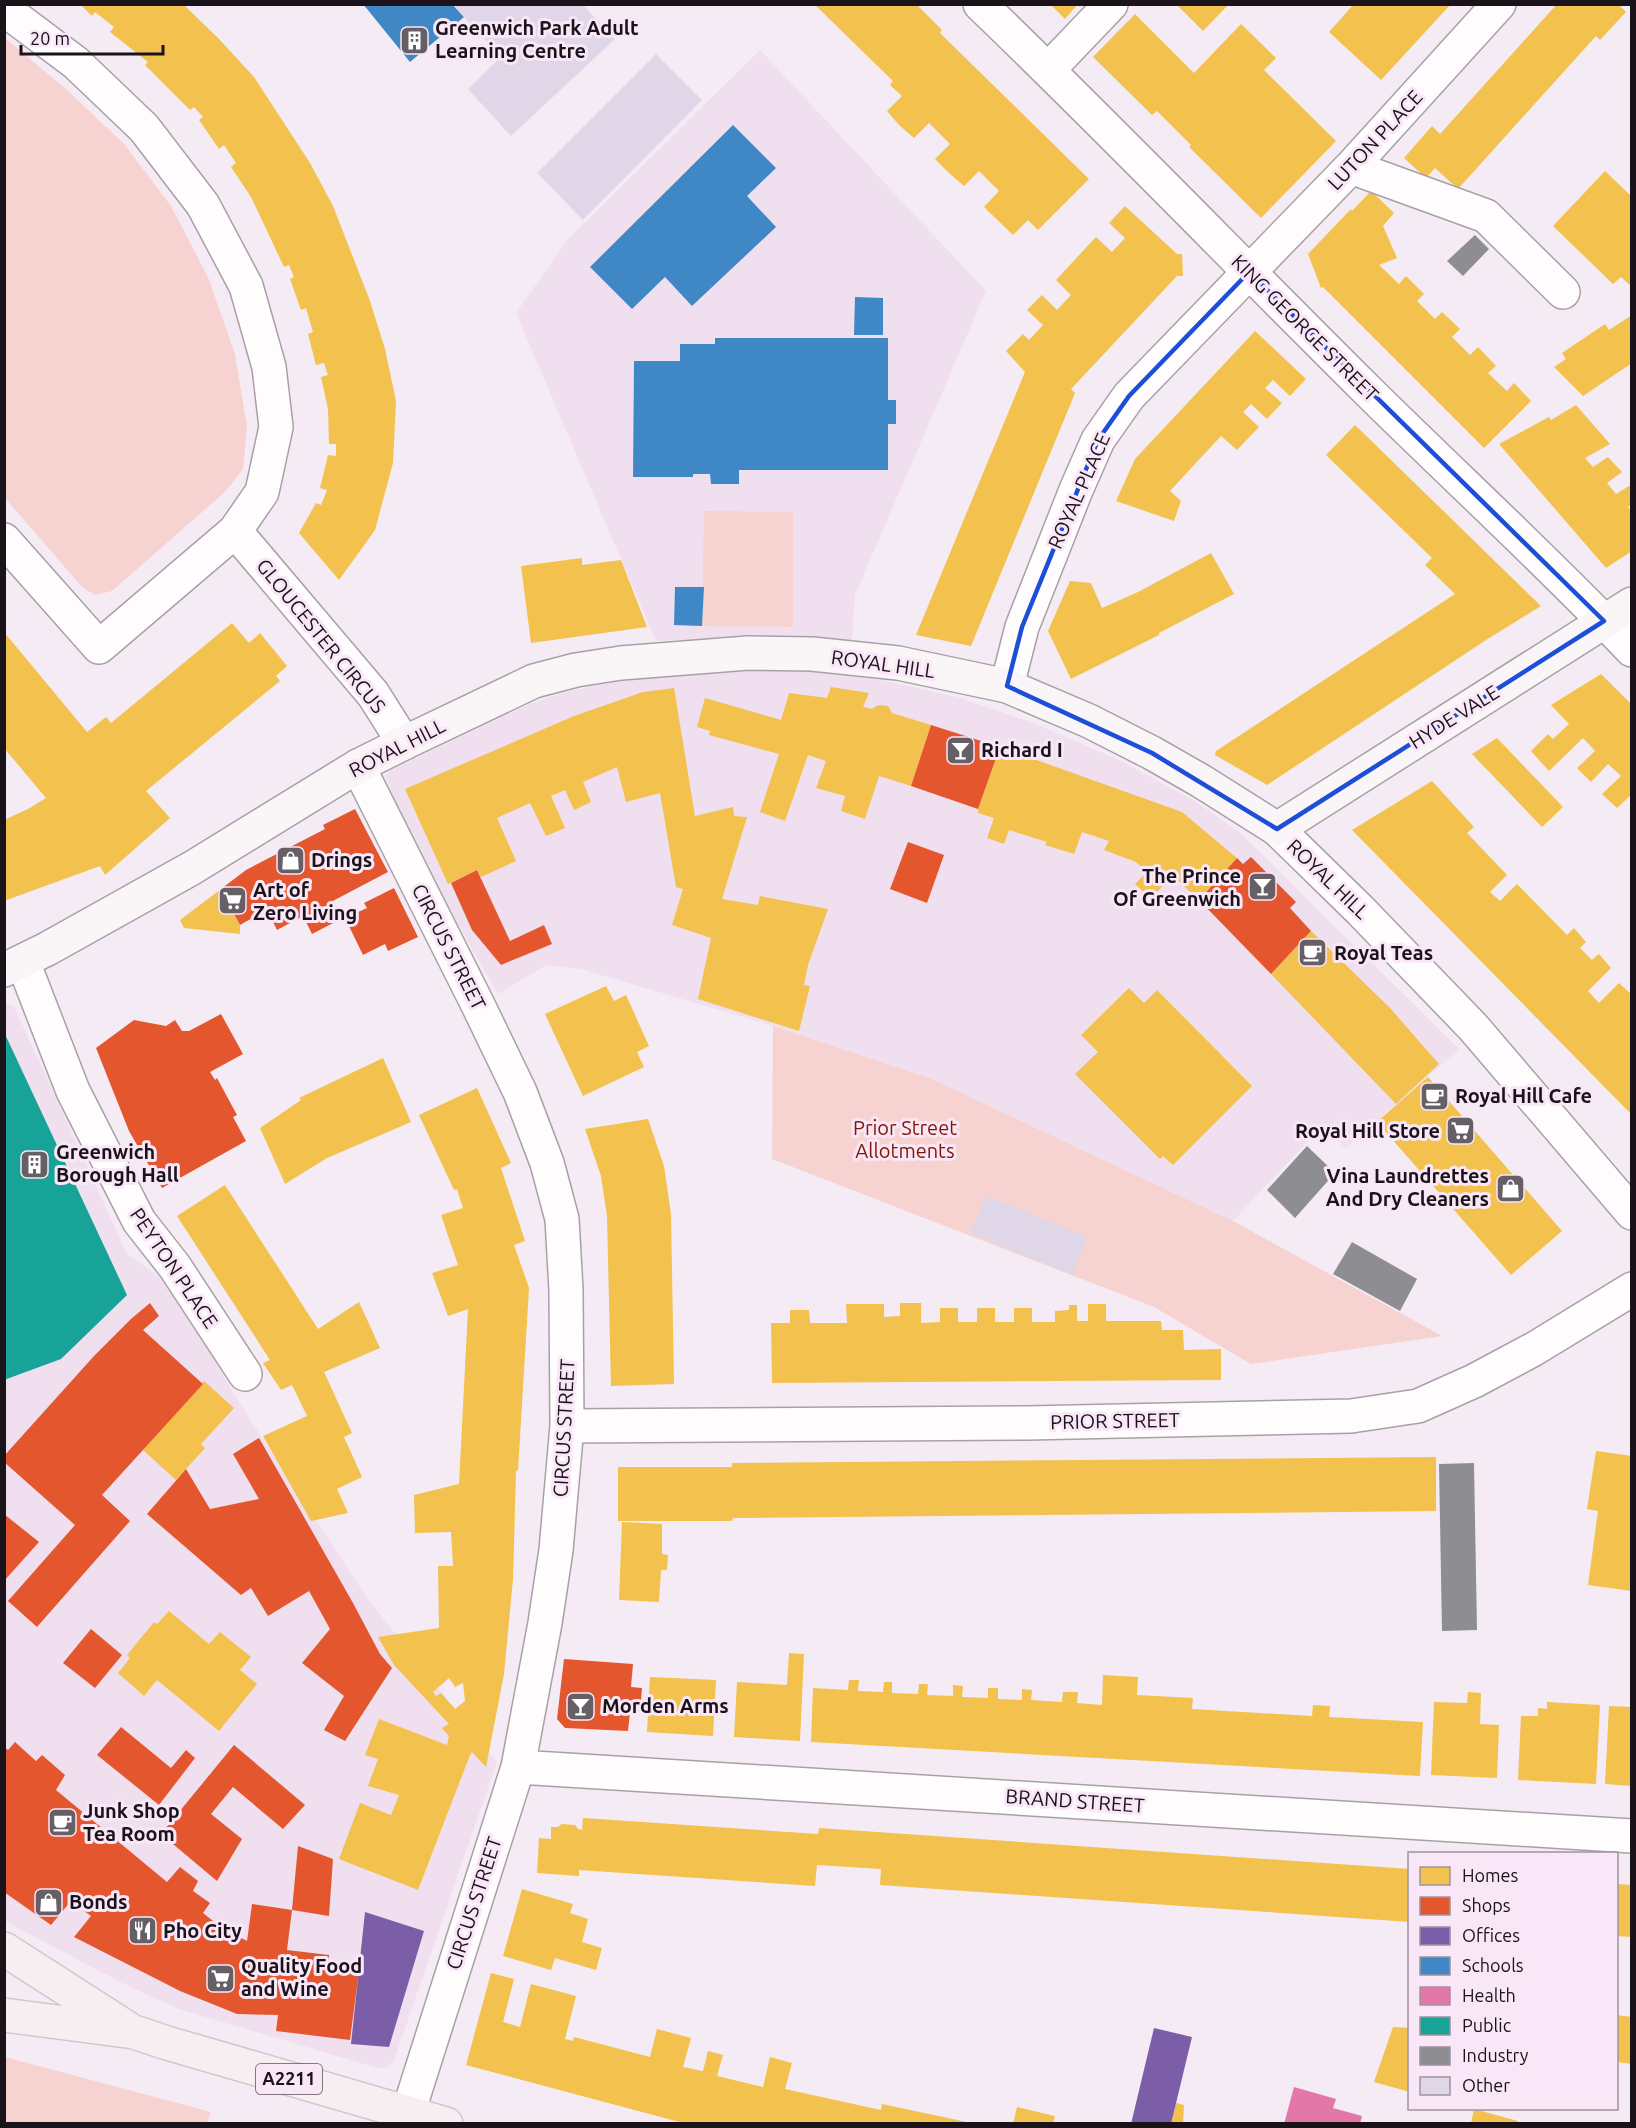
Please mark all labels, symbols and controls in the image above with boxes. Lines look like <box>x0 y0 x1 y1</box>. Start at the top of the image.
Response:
place label: Greenwich Park Adult Learning Centre <box>435 16 639 62</box>
scale bar <box>21 18 164 56</box>
building icon: Greenwich Park Adult Learning Centre <box>398 24 430 56</box>
text: 20 m <box>30 28 70 48</box>
street label: LUTON PLACE <box>1323 85 1427 194</box>
street label: KING GEORGE STREET <box>1227 249 1384 406</box>
street label: ROYAL PLACE <box>1043 429 1114 552</box>
street label: GLOUCESTER CIRCUS <box>252 554 391 717</box>
street label: ROYAL HILL <box>830 645 936 682</box>
street label: HYDE VALE <box>1405 680 1503 753</box>
street label: ROYAL HILL <box>345 714 449 782</box>
bar icon: Richard I <box>944 734 976 766</box>
place label: Richard I <box>981 738 1063 761</box>
street label: ROYAL HILL <box>1283 834 1374 923</box>
shop icon: Drings <box>274 844 306 876</box>
place label: Drings <box>311 848 372 871</box>
place label: The Prince Of Greenwich <box>1113 864 1241 910</box>
bar icon: The Prince Of Greenwich <box>1246 871 1278 903</box>
place label: Art of Zero Living <box>253 878 357 924</box>
street label: CIRCUS STREET <box>408 880 491 1014</box>
supermarket icon: Art of Zero Living <box>216 885 248 917</box>
cafe icon: Royal Teas <box>1297 937 1329 969</box>
place label: Royal Teas <box>1334 941 1433 964</box>
cafe icon: Royal Hill Cafe <box>1418 1080 1450 1112</box>
place label: Royal Hill Cafe <box>1455 1084 1592 1107</box>
supermarket icon: Royal Hill Store <box>1445 1115 1477 1147</box>
park label: Prior Street Allotments <box>853 1116 957 1162</box>
place label: Royal Hill Store <box>1295 1119 1440 1142</box>
place label: Greenwich Borough Hall <box>56 1140 179 1186</box>
building icon: Greenwich Borough Hall <box>19 1148 51 1180</box>
place label: Vina Laundrettes And Dry Cleaners <box>1326 1164 1489 1210</box>
shop icon: Vina Laundrettes And Dry Cleaners <box>1494 1172 1526 1204</box>
street label: PEYTON PLACE <box>126 1203 223 1332</box>
street label: CIRCUS STREET <box>548 1358 579 1498</box>
street label: PRIOR STREET <box>1050 1408 1180 1433</box>
bar icon: Morden Arms <box>565 1690 597 1722</box>
place label: Morden Arms <box>602 1694 729 1717</box>
street label: BRAND STREET <box>1005 1784 1145 1817</box>
place label: Junk Shop Tea Room <box>83 1799 180 1845</box>
cafe icon: Junk Shop Tea Room <box>46 1807 78 1839</box>
street label: CIRCUS STREET <box>441 1834 506 1972</box>
legend <box>1408 1852 1618 2110</box>
text: Homes <box>1462 1865 1519 1885</box>
shop icon: Bonds <box>32 1886 64 1918</box>
place label: Bonds <box>69 1890 127 1913</box>
text: Shops <box>1462 1895 1511 1915</box>
restaurant icon: Pho City <box>126 1915 158 1947</box>
place label: Pho City <box>163 1919 242 1942</box>
text: Offices <box>1462 1925 1520 1945</box>
place label: Quality Food and Wine <box>241 1954 362 2000</box>
text: Schools <box>1462 1955 1524 1975</box>
supermarket icon: Quality Food and Wine <box>204 1962 236 1994</box>
text: Health <box>1462 1985 1516 2005</box>
text: Public <box>1462 2015 1511 2035</box>
text: Industry <box>1462 2045 1529 2065</box>
road number: A2211 <box>256 2064 322 2094</box>
text: Other <box>1462 2075 1510 2095</box>

